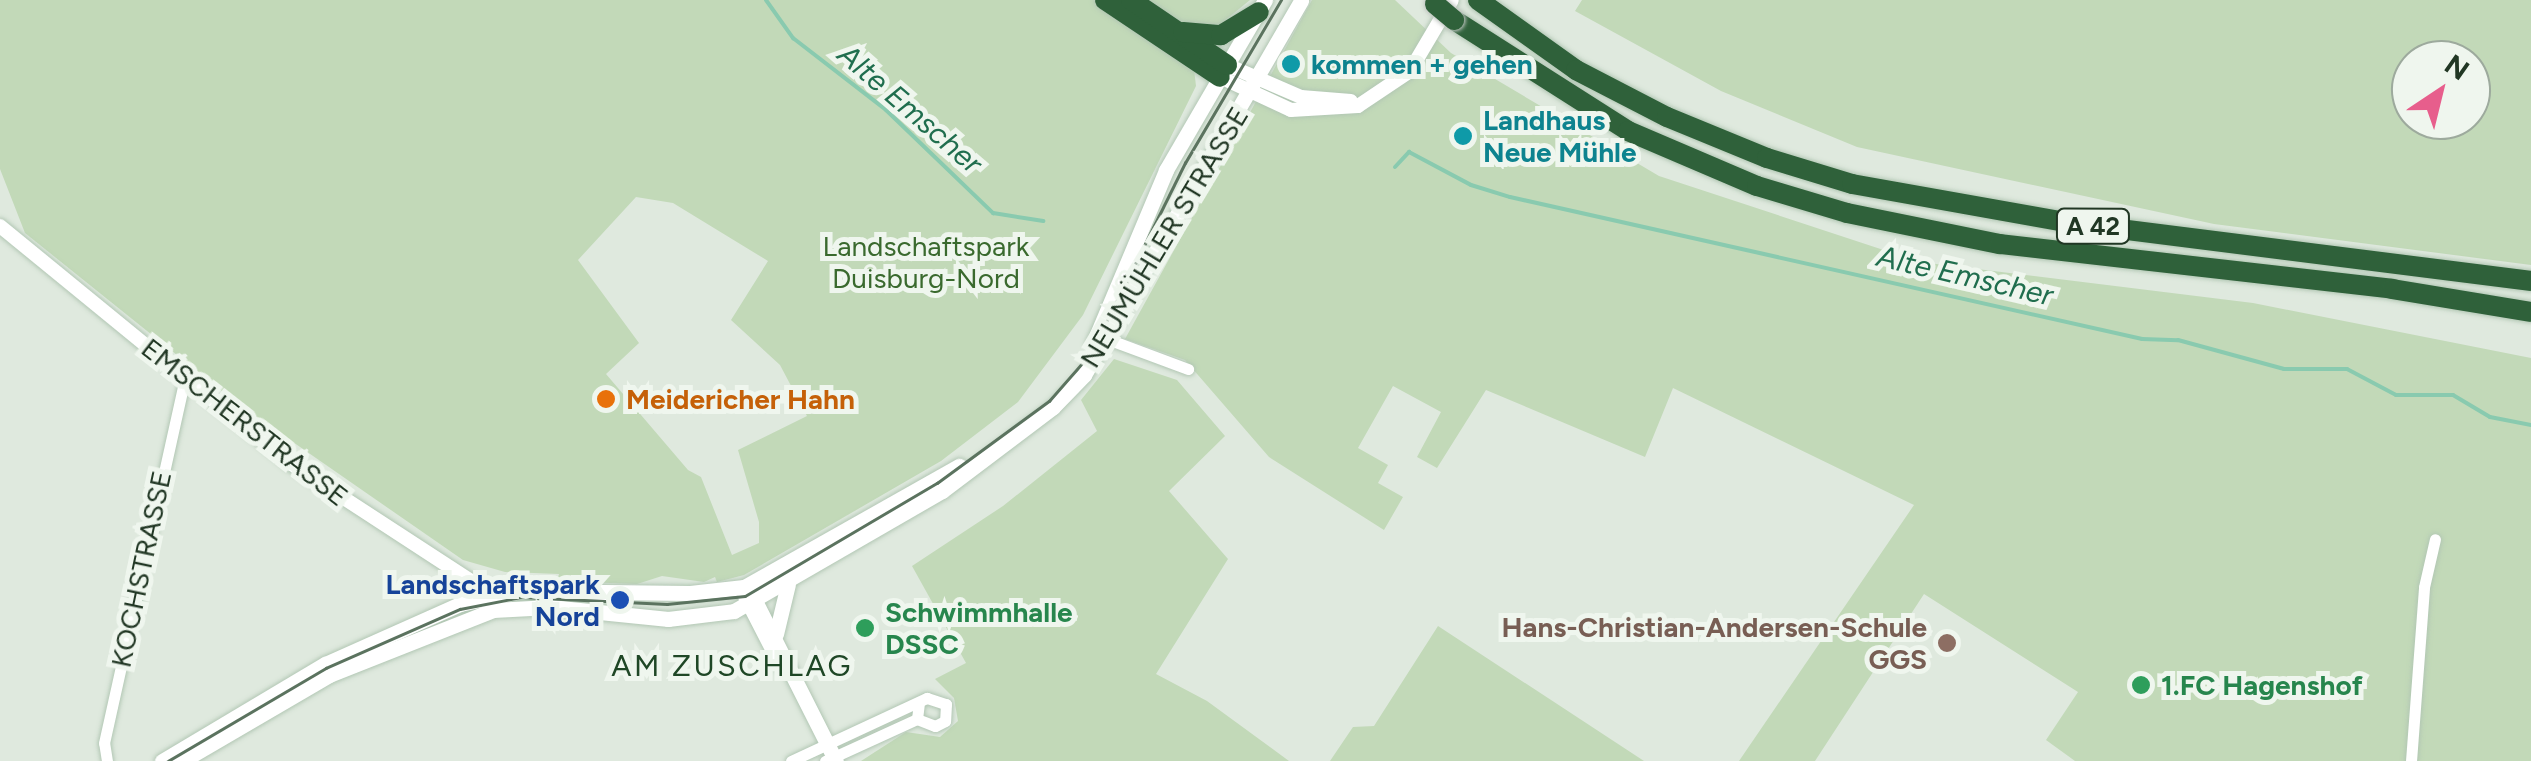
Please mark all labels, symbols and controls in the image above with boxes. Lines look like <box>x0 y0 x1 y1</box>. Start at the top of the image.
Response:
water label: Alte Emscher <box>830 37 990 181</box>
north arrow <box>2391 40 2491 140</box>
place label: kommen + gehen <box>1311 47 1533 81</box>
text: N <box>2438 47 2476 87</box>
marker: kommen + gehen <box>1280 53 1302 75</box>
street label: NEUMÜHLER STRASSE <box>1073 101 1255 373</box>
place label: Landhaus Neue Mühle <box>1483 103 1636 169</box>
marker: Landhaus Neue Mühle <box>1452 125 1474 147</box>
road number: A 42 <box>2056 206 2130 246</box>
park label: Landschaftspark Duisburg-Nord <box>823 229 1029 295</box>
water label: Alte Emscher <box>1874 238 2056 314</box>
street label: EMSCHERSTRASSE <box>135 331 355 513</box>
place label: Meidericher Hahn <box>626 382 855 416</box>
marker: Meidericher Hahn <box>595 388 617 410</box>
street label: KOCHSTRASSE <box>104 468 178 670</box>
place label: Landschaftspark Nord <box>386 567 600 633</box>
marker: Landschaftspark Nord <box>609 589 631 611</box>
place label: Schwimmhalle DSSC <box>885 595 1073 661</box>
place label: Hans-Christian-Andersen-Schule GGS <box>1501 610 1927 676</box>
marker: Schwimmhalle DSSC <box>854 617 876 639</box>
marker: Hans-Christian-Andersen-Schule GGS <box>1936 632 1958 654</box>
district label: AM ZUSCHLAG <box>611 648 853 684</box>
place label: 1.FC Hagenshof <box>2161 668 2363 702</box>
marker: 1.FC Hagenshof <box>2130 674 2152 696</box>

